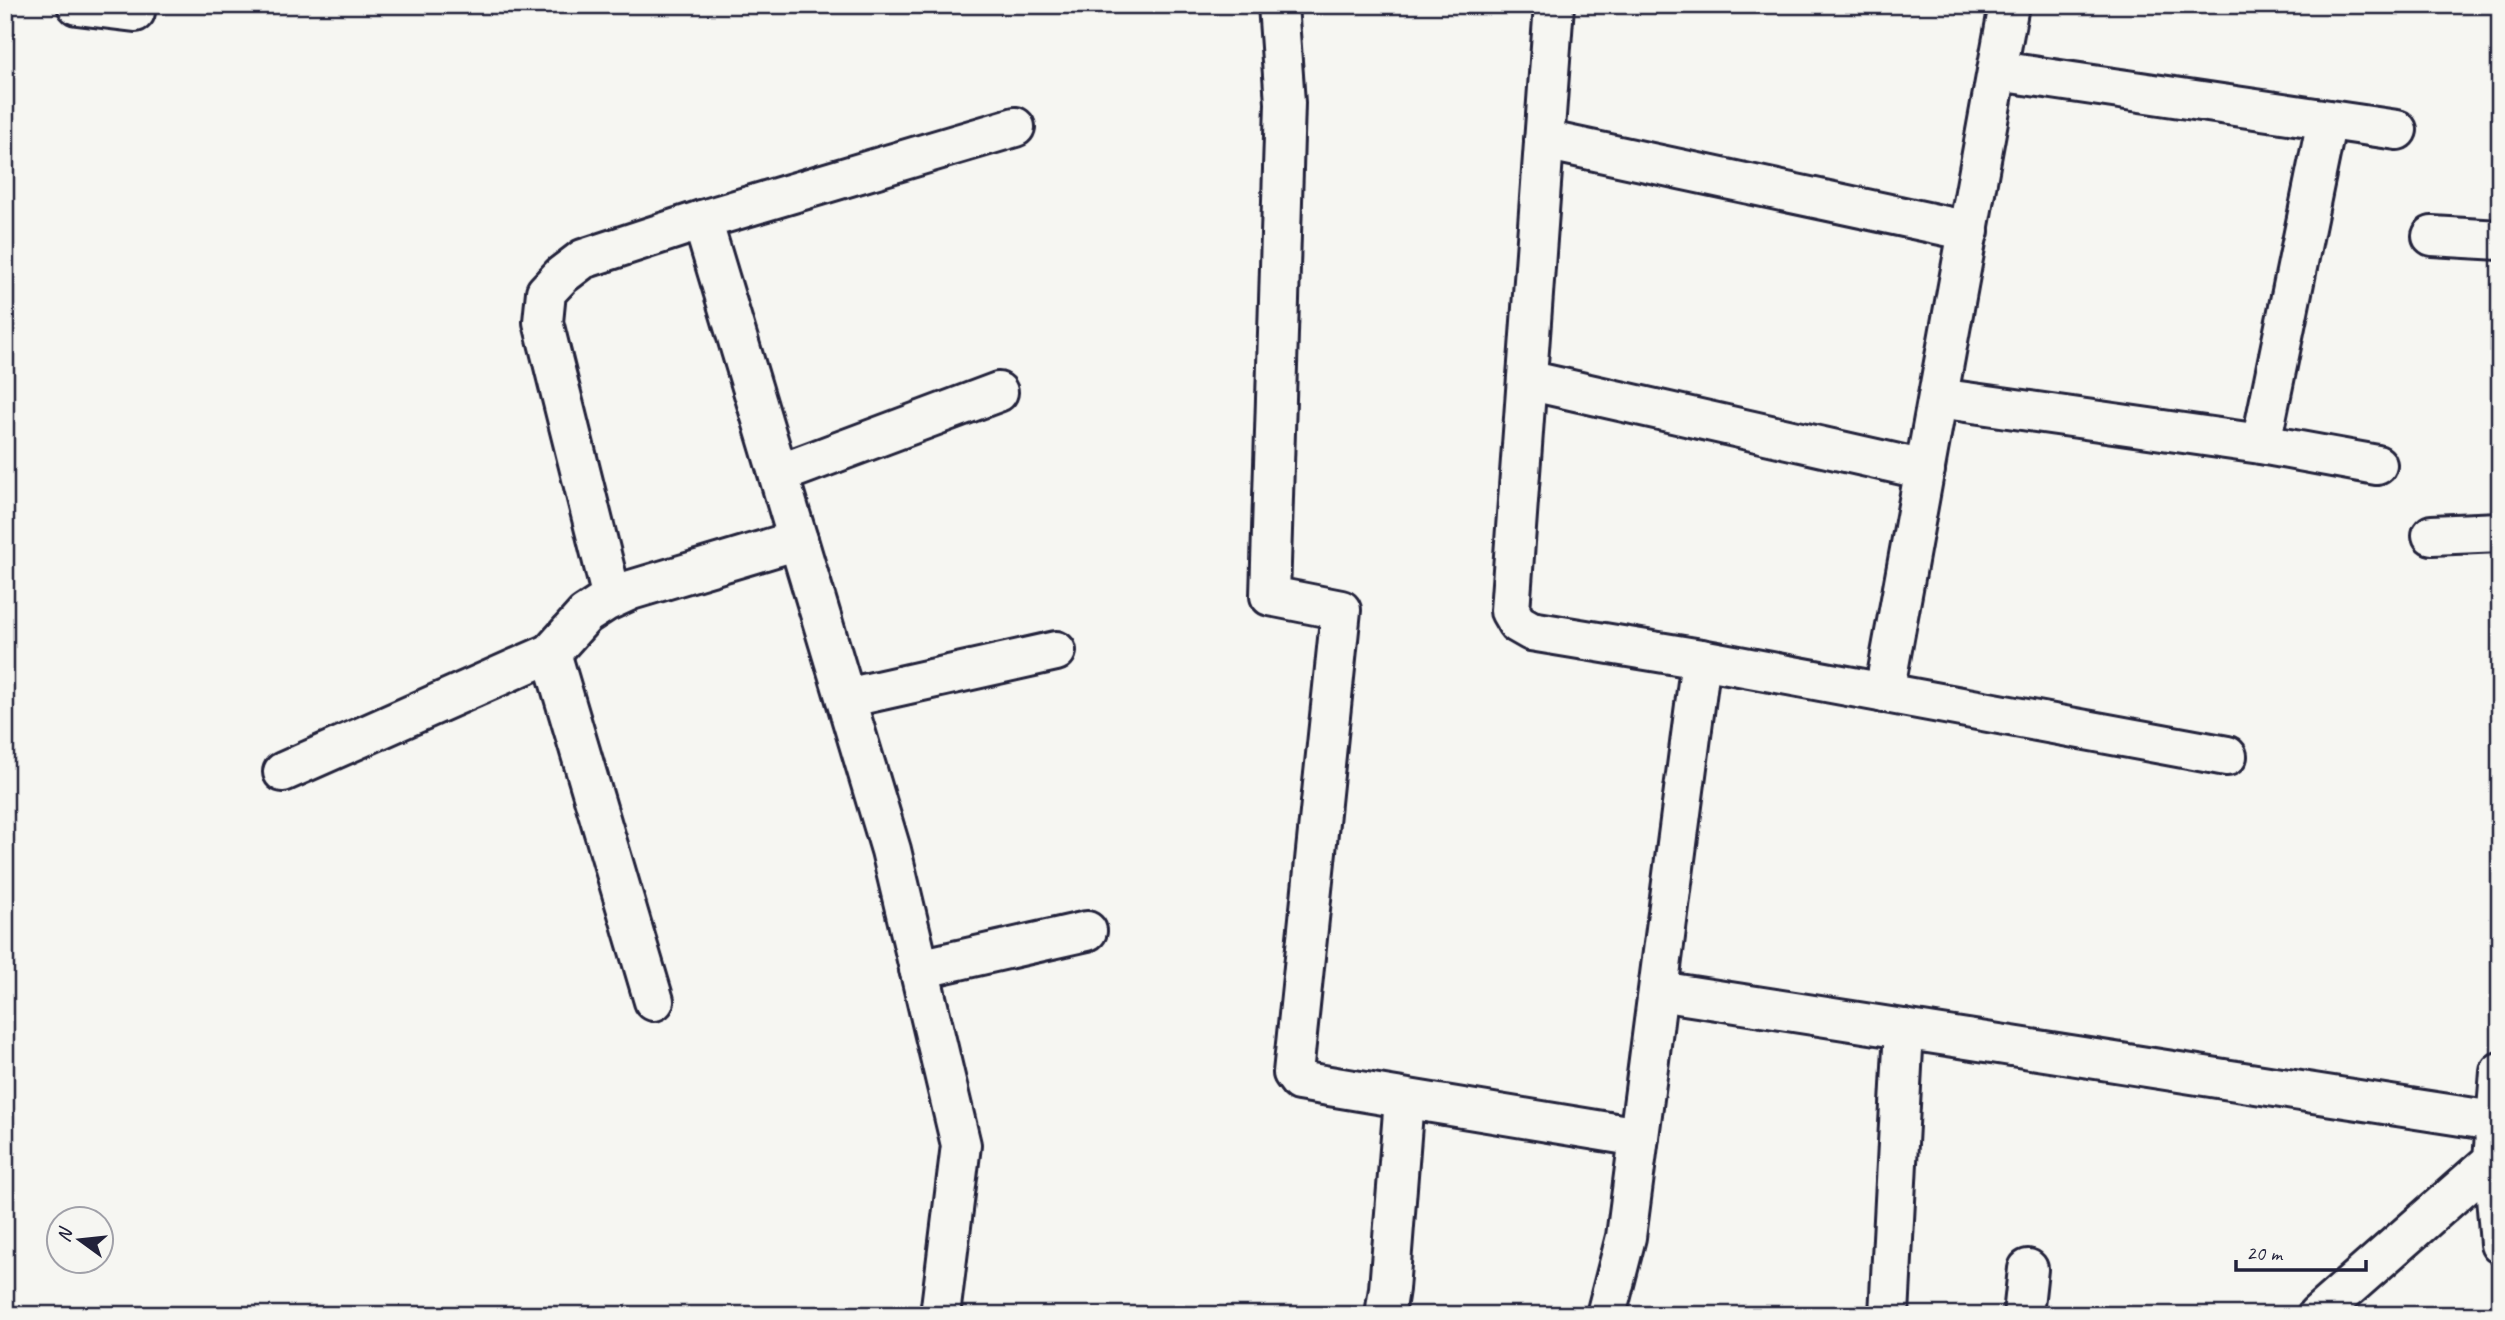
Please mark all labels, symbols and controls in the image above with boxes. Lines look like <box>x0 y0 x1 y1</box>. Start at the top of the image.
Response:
north arrow <box>46 1204 116 1274</box>
text: N <box>51 1224 78 1245</box>
scale bar <box>2236 1229 2365 1273</box>
text: 20 m <box>2246 1240 2284 1266</box>

